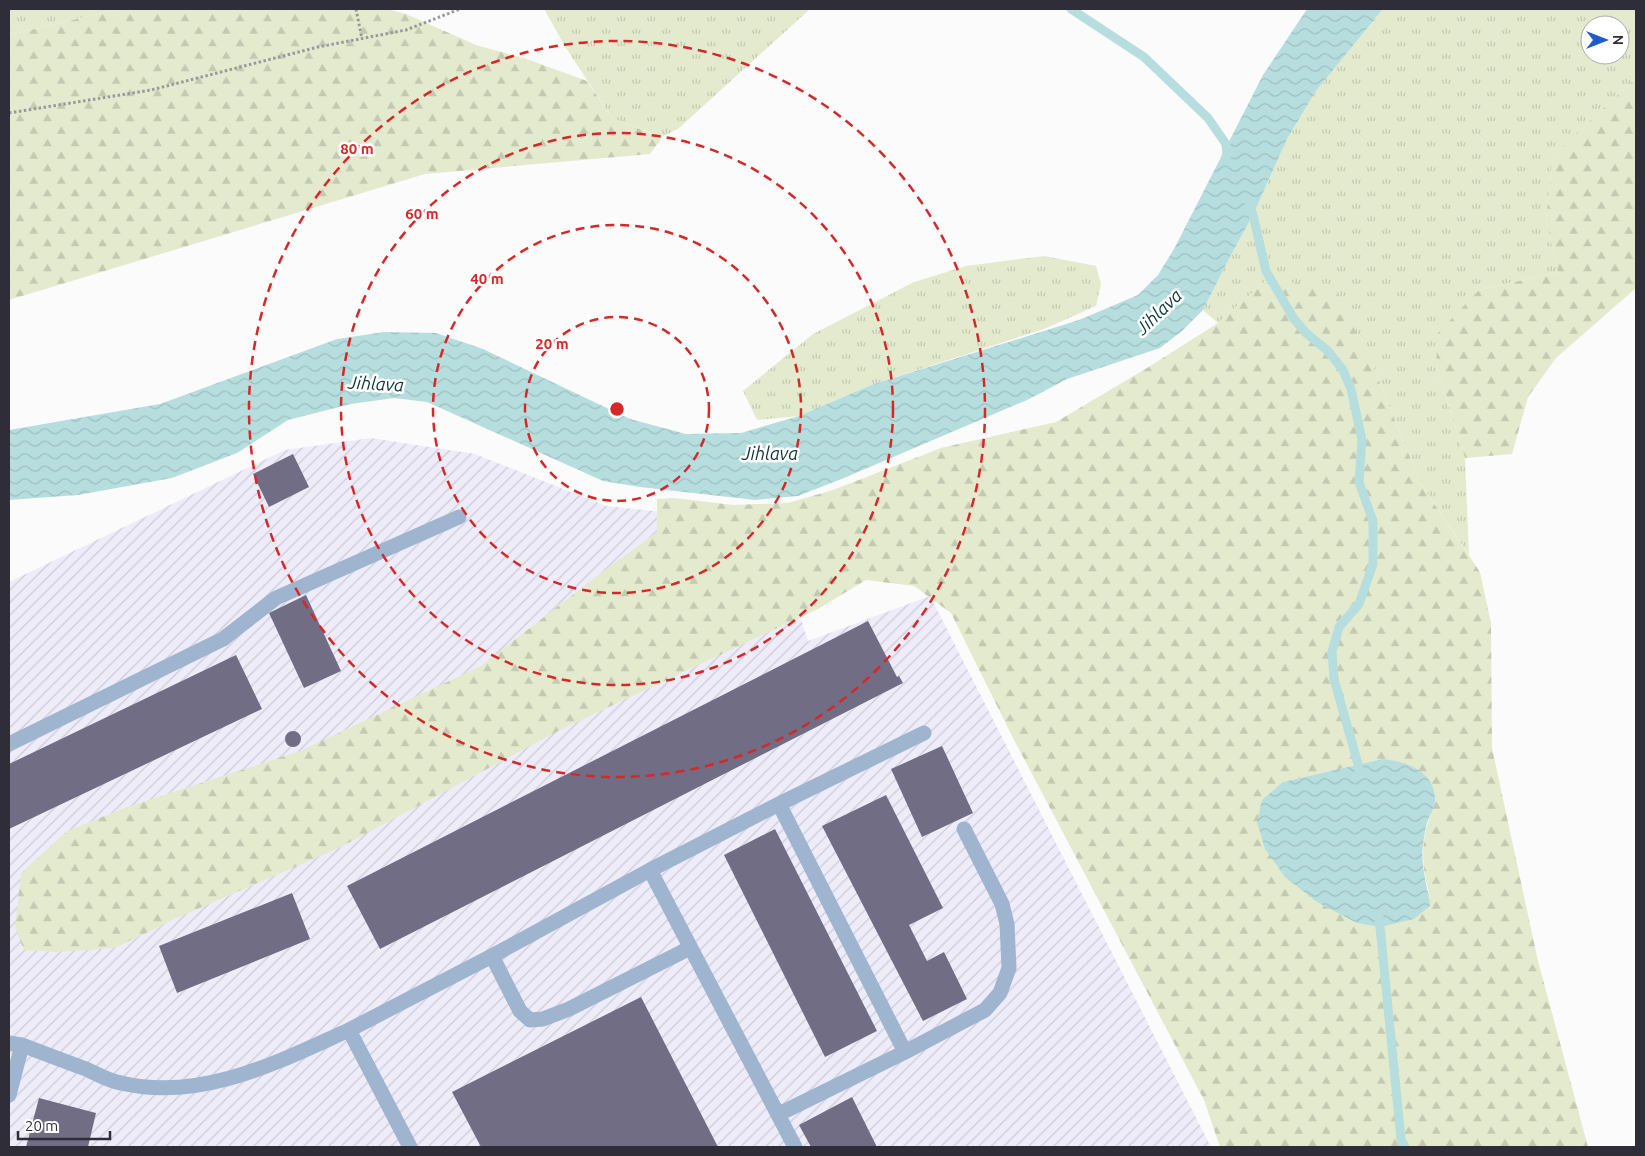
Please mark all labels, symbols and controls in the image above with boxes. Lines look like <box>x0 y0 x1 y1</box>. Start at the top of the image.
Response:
north arrow <box>1580 15 1630 65</box>
text: N <box>1610 35 1626 45</box>
text: 80 m <box>340 140 374 157</box>
text: 60 m <box>405 205 439 222</box>
text: 40 m <box>470 270 504 287</box>
water label: Jihlava <box>1131 285 1186 339</box>
text: 20 m <box>535 335 569 352</box>
water label: Jihlava <box>347 372 405 394</box>
centre of rings <box>608 400 626 418</box>
water label: Jihlava <box>741 443 798 463</box>
scale bar <box>18 1108 110 1140</box>
text: 20 m <box>25 1117 58 1134</box>

